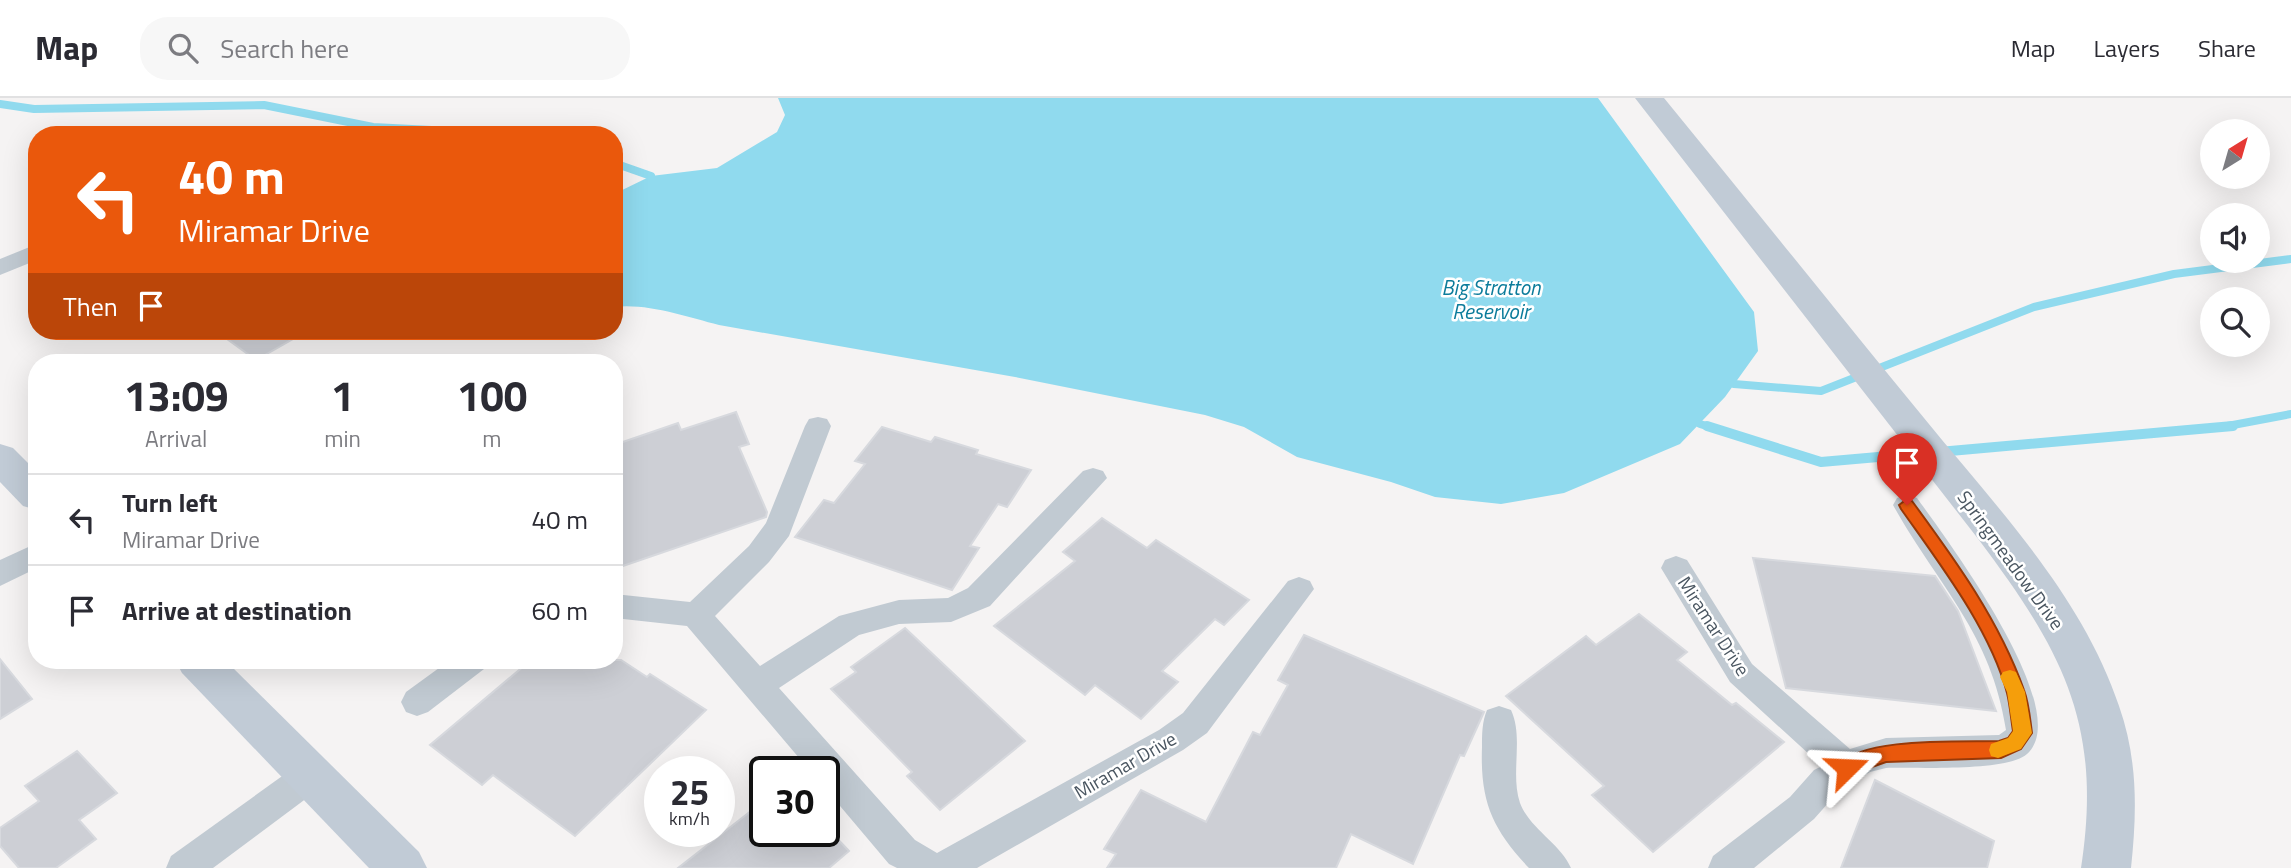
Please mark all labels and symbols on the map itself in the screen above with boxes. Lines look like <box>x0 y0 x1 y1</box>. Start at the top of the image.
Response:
north arrow <box>2200 119 2270 189</box>
water label: Big Stratton Reservoir <box>1441 271 1541 327</box>
pin <box>1877 433 1937 505</box>
street label: Springmeadow Drive <box>1951 484 2072 635</box>
street label: Miramar Drive <box>1671 570 1758 681</box>
street label: Miramar Drive <box>1068 724 1181 806</box>
position arrow <box>1810 731 1884 805</box>
speed limit sign: 30 <box>749 756 840 847</box>

